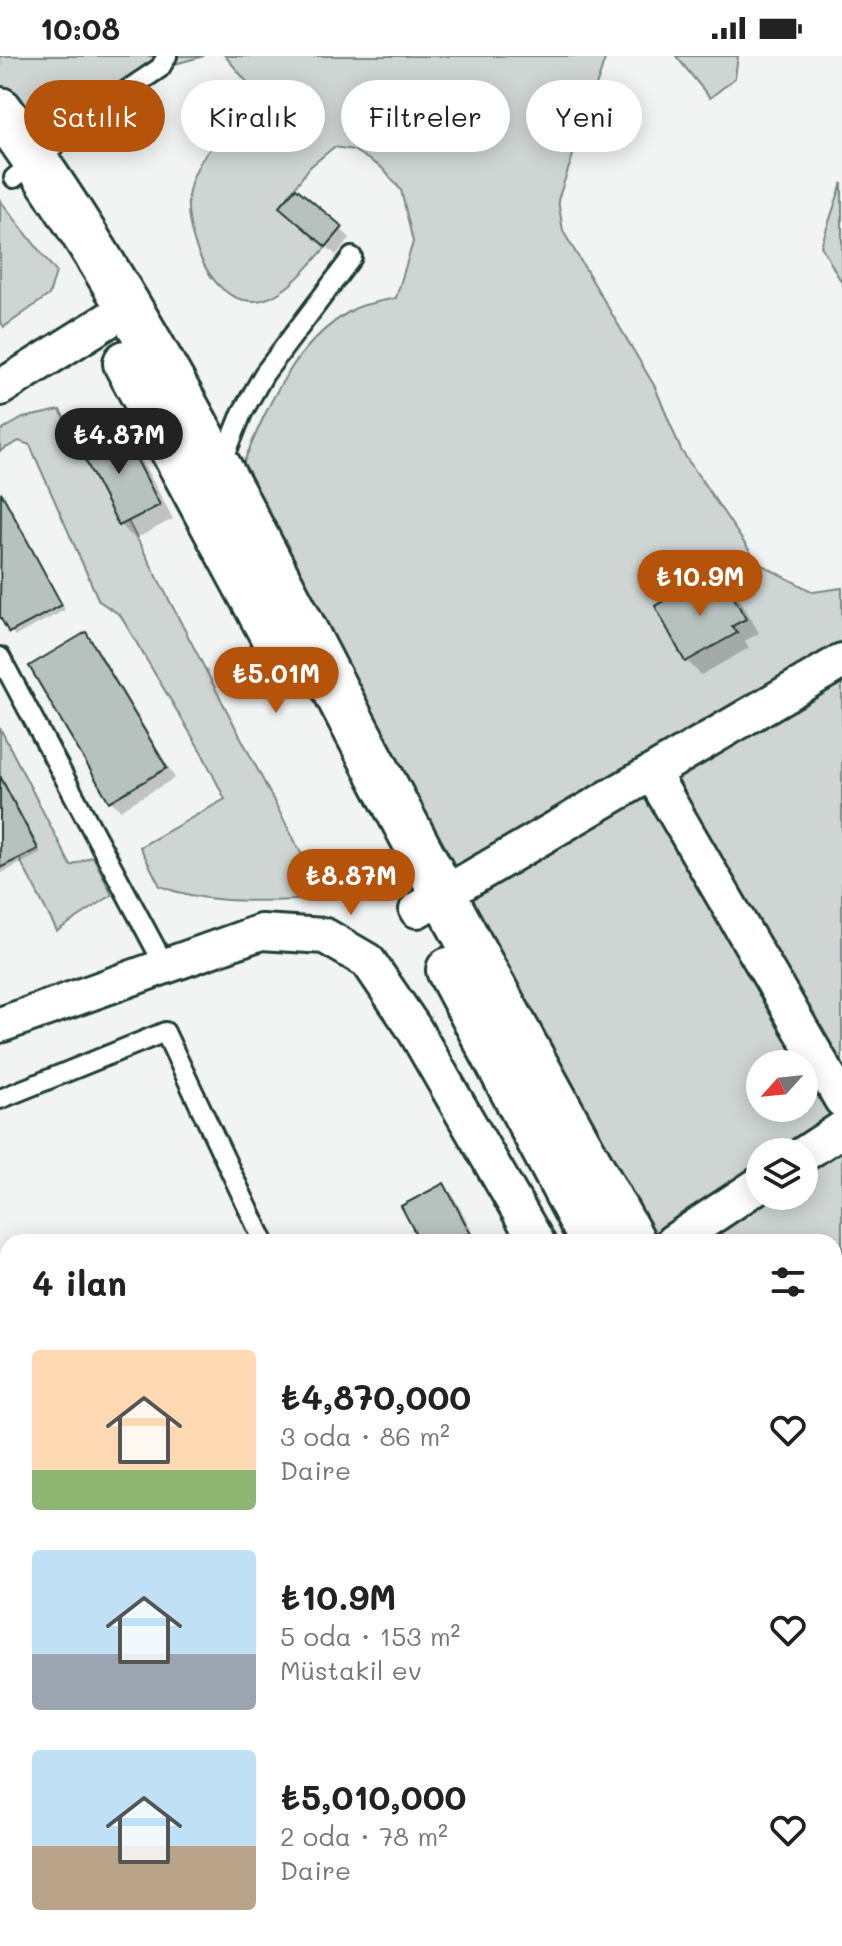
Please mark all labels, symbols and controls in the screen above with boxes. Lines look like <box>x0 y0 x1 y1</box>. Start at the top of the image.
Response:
text: 10:08 <box>40 8 120 48</box>
chip: Satılık <box>24 80 165 152</box>
chip: Kiralık <box>181 80 325 152</box>
chip: Filtreler <box>341 80 510 152</box>
chip: Yeni <box>526 80 642 152</box>
pin: ₺4.87M <box>54 408 184 476</box>
text: ₺4.87M <box>73 417 165 451</box>
pin: ₺10.9M <box>635 550 765 618</box>
text: ₺10.9M <box>655 559 745 593</box>
pin: ₺5.01M <box>211 647 341 715</box>
text: ₺5.01M <box>232 656 320 690</box>
pin: ₺8.87M <box>286 849 416 917</box>
text: ₺8.87M <box>305 858 397 892</box>
north arrow <box>746 1050 818 1122</box>
map controls <box>746 1050 818 1210</box>
button: layers <box>746 1138 818 1210</box>
text: 4 ilan <box>32 1260 127 1305</box>
icon: filters <box>766 1260 810 1304</box>
text: ₺4,870,000 <box>280 1374 471 1419</box>
icon: home <box>96 1382 192 1478</box>
icon: heart <box>766 1408 810 1452</box>
text: 3 oda · 86 m² <box>280 1419 450 1453</box>
text: Daire <box>280 1453 351 1487</box>
text: ₺10.9M <box>280 1574 397 1619</box>
icon: home <box>96 1582 192 1678</box>
icon: heart <box>766 1608 810 1652</box>
text: 5 oda · 153 m² <box>280 1619 460 1653</box>
text: Müstakil ev <box>280 1653 422 1687</box>
text: ₺5,010,000 <box>280 1774 466 1819</box>
icon: home <box>96 1782 192 1878</box>
icon: heart <box>766 1808 810 1852</box>
text: 2 oda · 78 m² <box>280 1819 448 1853</box>
text: Daire <box>280 1853 351 1887</box>

